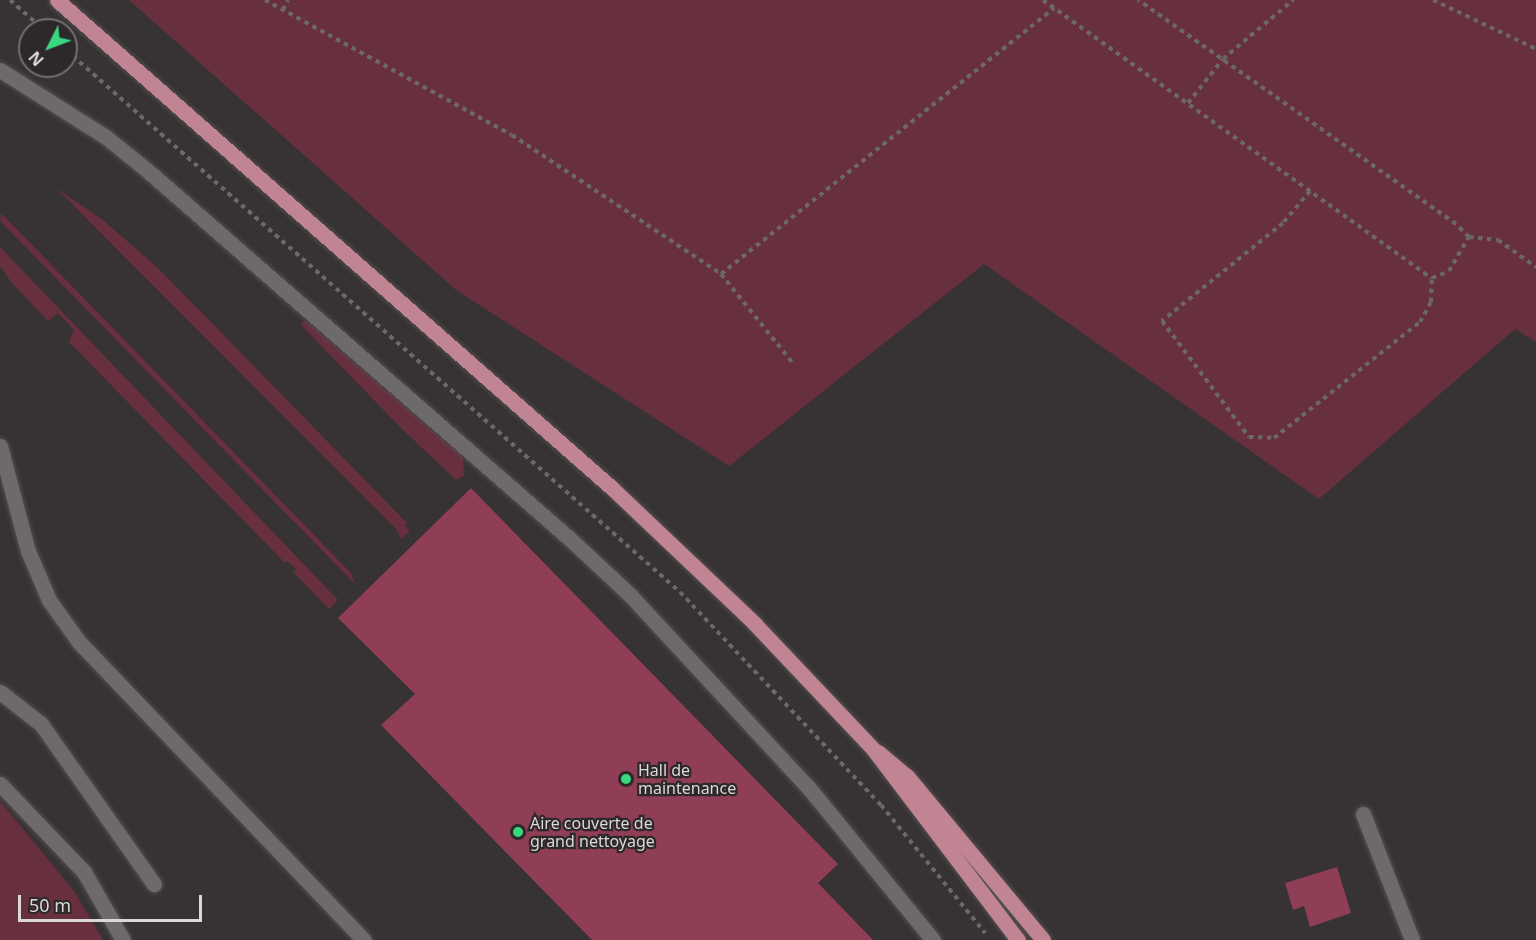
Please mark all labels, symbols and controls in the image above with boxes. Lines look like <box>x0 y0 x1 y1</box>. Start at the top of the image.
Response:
north arrow <box>18 18 78 78</box>
text: N <box>24 47 49 71</box>
place label: Hall de maintenance <box>638 760 736 798</box>
marker: Hall de maintenance <box>619 772 633 786</box>
place label: Aire couverte de grand nettoyage <box>530 813 655 851</box>
marker: Aire couverte de grand nettoyage <box>511 825 525 839</box>
scale bar <box>21 883 206 921</box>
text: 50 m <box>29 893 71 917</box>

